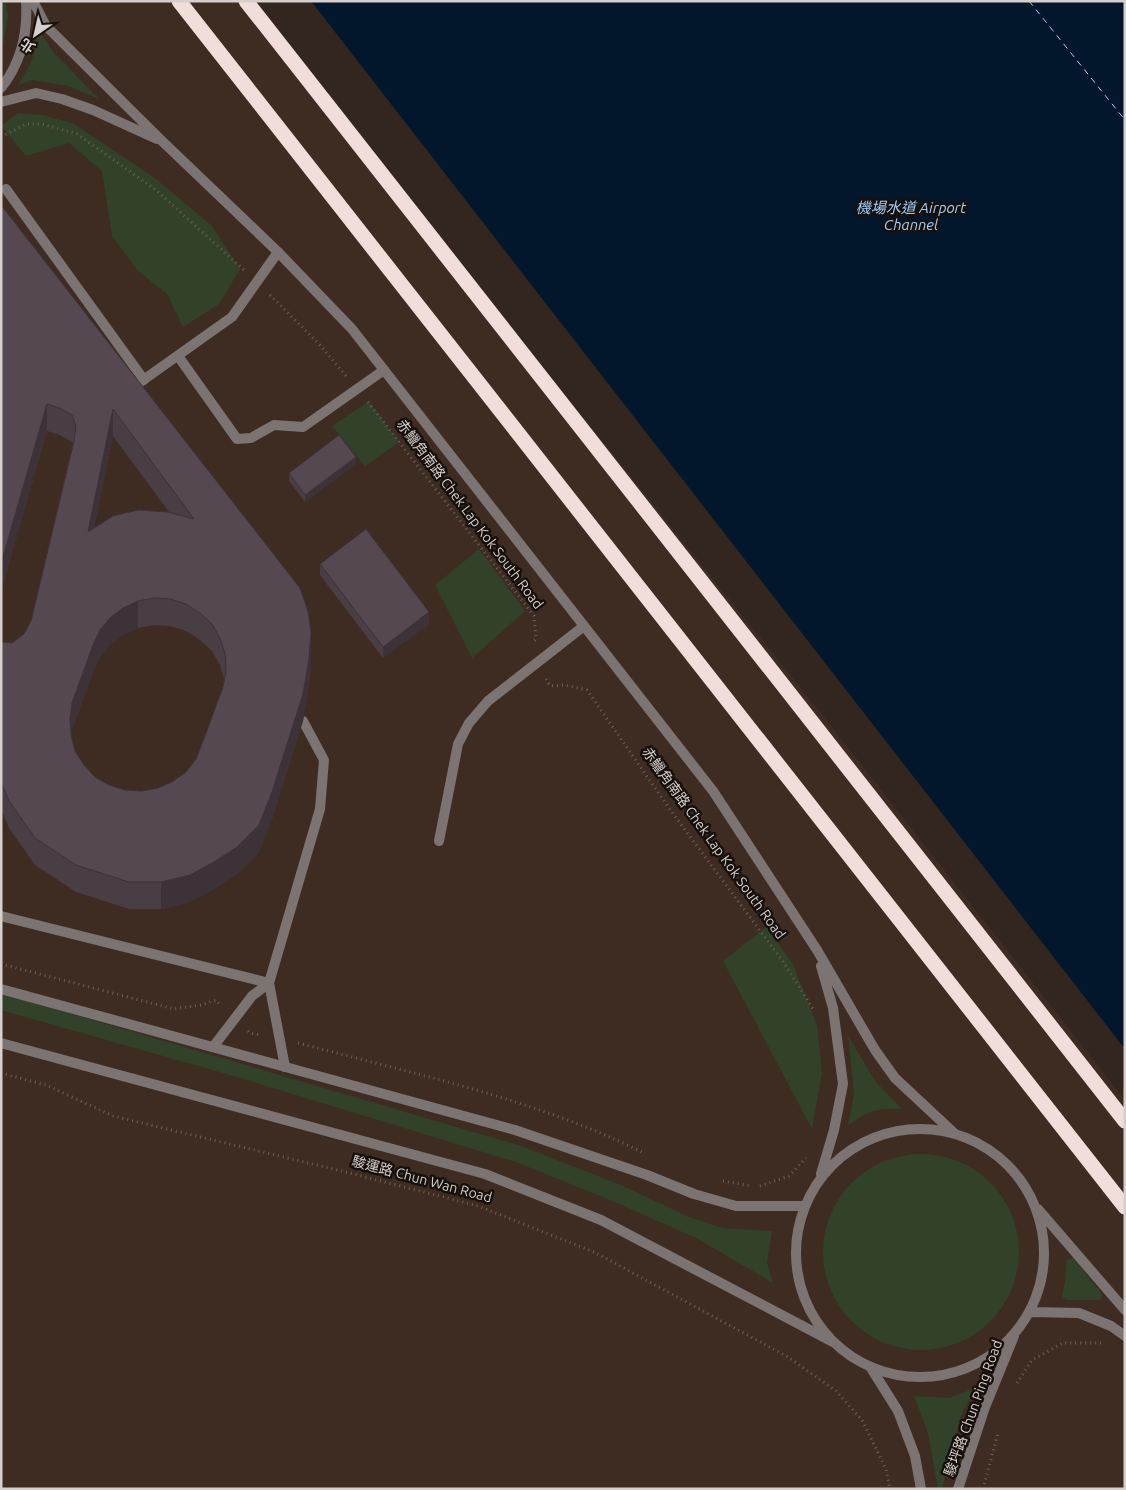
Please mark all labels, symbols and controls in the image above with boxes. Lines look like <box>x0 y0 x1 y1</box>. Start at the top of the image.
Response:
north arrow <box>10 10 60 60</box>
text: 北 <box>17 35 38 56</box>
water label: 機場水道 Airport Channel <box>856 199 966 233</box>
street label: 赤鱲角南路 Chek Lap Kok South Road <box>394 416 546 612</box>
street label: 赤鱲角南路 Chek Lap Kok South Road <box>639 744 789 942</box>
street label: 駿運路 Chun Wan Road <box>350 1153 494 1205</box>
street label: 駿坪路 Chun Ping Road <box>941 1337 1005 1479</box>

